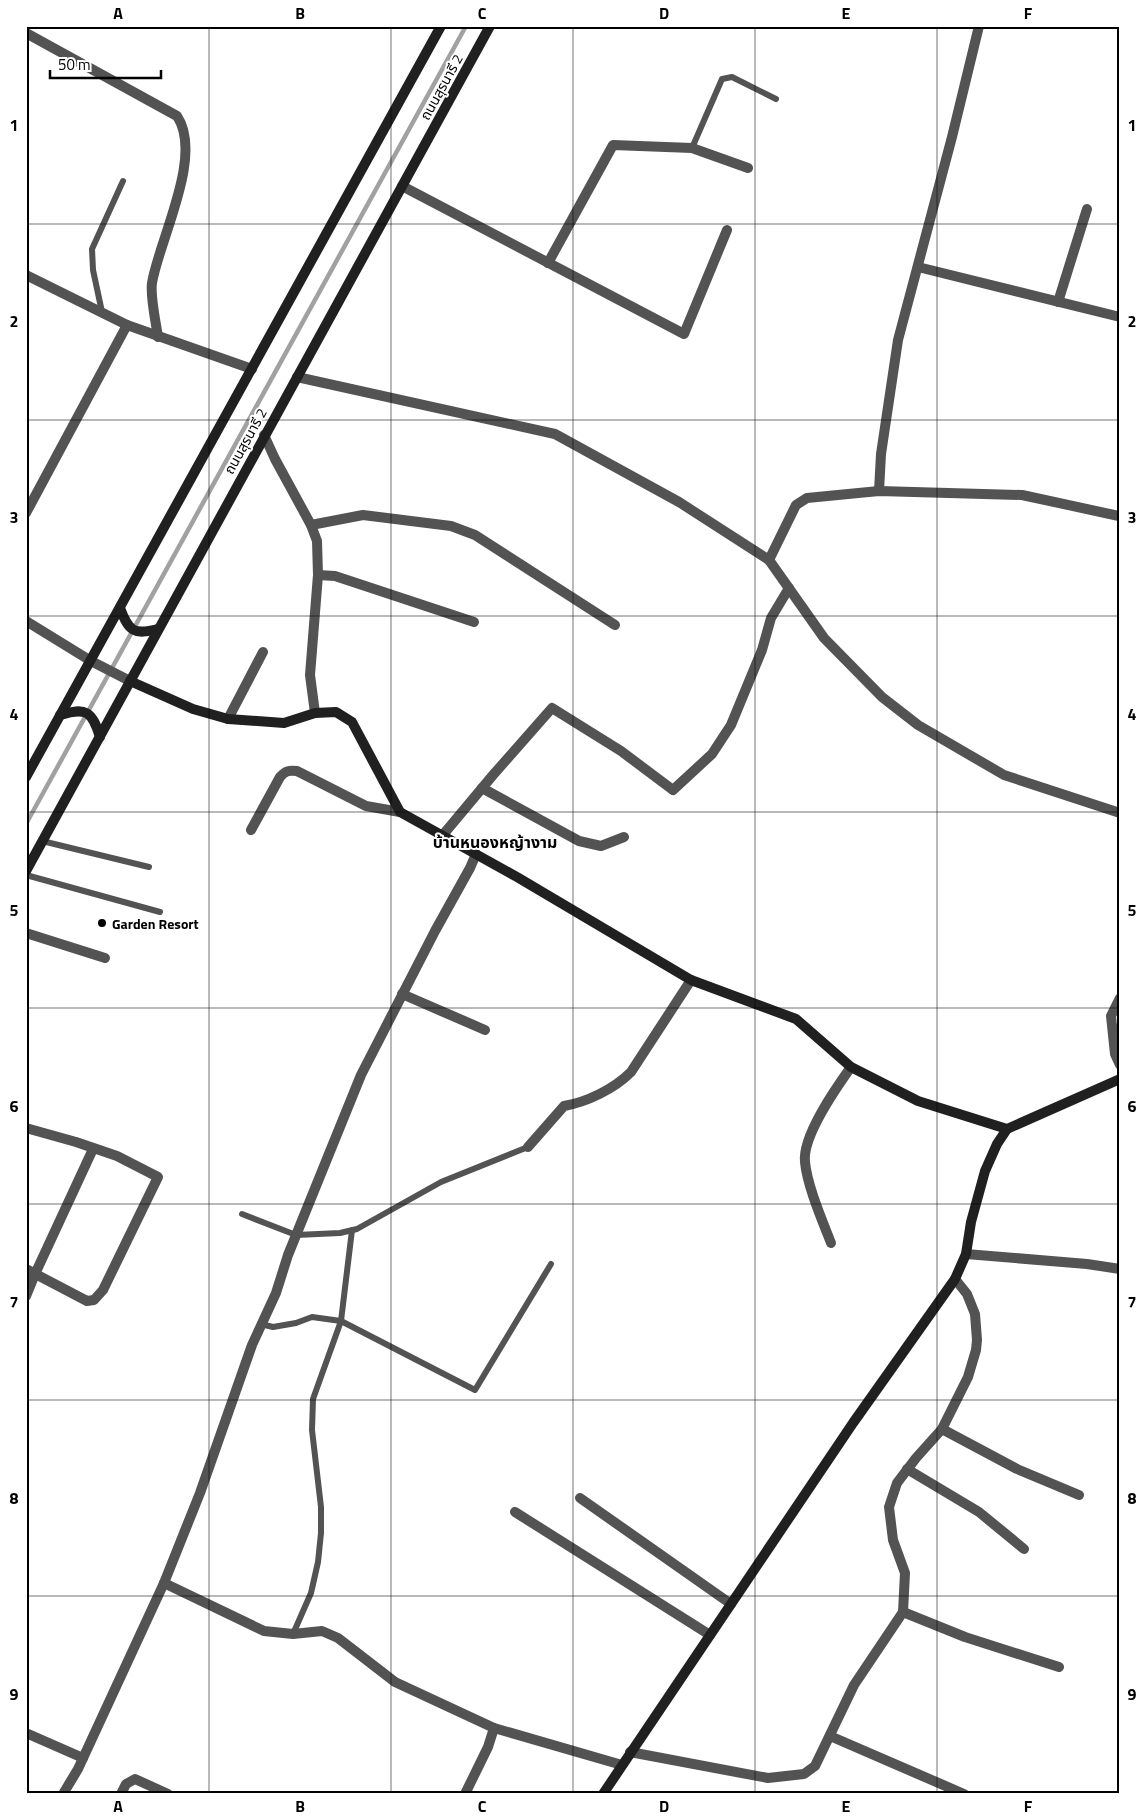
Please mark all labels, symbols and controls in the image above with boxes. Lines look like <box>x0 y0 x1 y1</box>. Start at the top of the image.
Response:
text: A <box>113 1 123 25</box>
text: B <box>295 1 305 25</box>
text: C <box>478 1 487 25</box>
text: D <box>659 1 669 25</box>
text: E <box>842 1 851 25</box>
text: F <box>1024 1 1033 25</box>
scale bar <box>50 48 161 80</box>
street label: ถนนสุรนารี 2 <box>414 50 468 124</box>
text: 50 m <box>58 53 91 76</box>
text: 1 <box>10 113 18 137</box>
text: 1 <box>1128 113 1136 137</box>
text: 2 <box>10 309 18 333</box>
text: 2 <box>1128 309 1136 333</box>
street label: ถนนสุรนารี 2 <box>218 404 272 478</box>
text: 3 <box>10 505 18 529</box>
text: 3 <box>1128 505 1136 529</box>
text: 4 <box>10 702 19 726</box>
text: 4 <box>1128 702 1137 726</box>
district label: บ้านหนองหญ้างาม <box>433 830 557 854</box>
text: 5 <box>10 898 19 922</box>
text: 5 <box>1128 898 1137 922</box>
place label: Garden Resort <box>112 913 199 934</box>
marker: Garden Resort <box>96 917 108 929</box>
text: 6 <box>10 1094 19 1118</box>
text: 6 <box>1128 1094 1137 1118</box>
text: 7 <box>10 1290 18 1314</box>
text: 7 <box>1128 1290 1136 1314</box>
text: 8 <box>10 1486 19 1510</box>
text: 8 <box>1128 1486 1137 1510</box>
text: 9 <box>10 1682 19 1706</box>
text: 9 <box>1128 1682 1137 1706</box>
text: A <box>113 1794 123 1818</box>
text: B <box>295 1794 305 1818</box>
text: C <box>478 1794 487 1818</box>
text: D <box>659 1794 669 1818</box>
text: E <box>842 1794 851 1818</box>
text: F <box>1024 1794 1033 1818</box>

